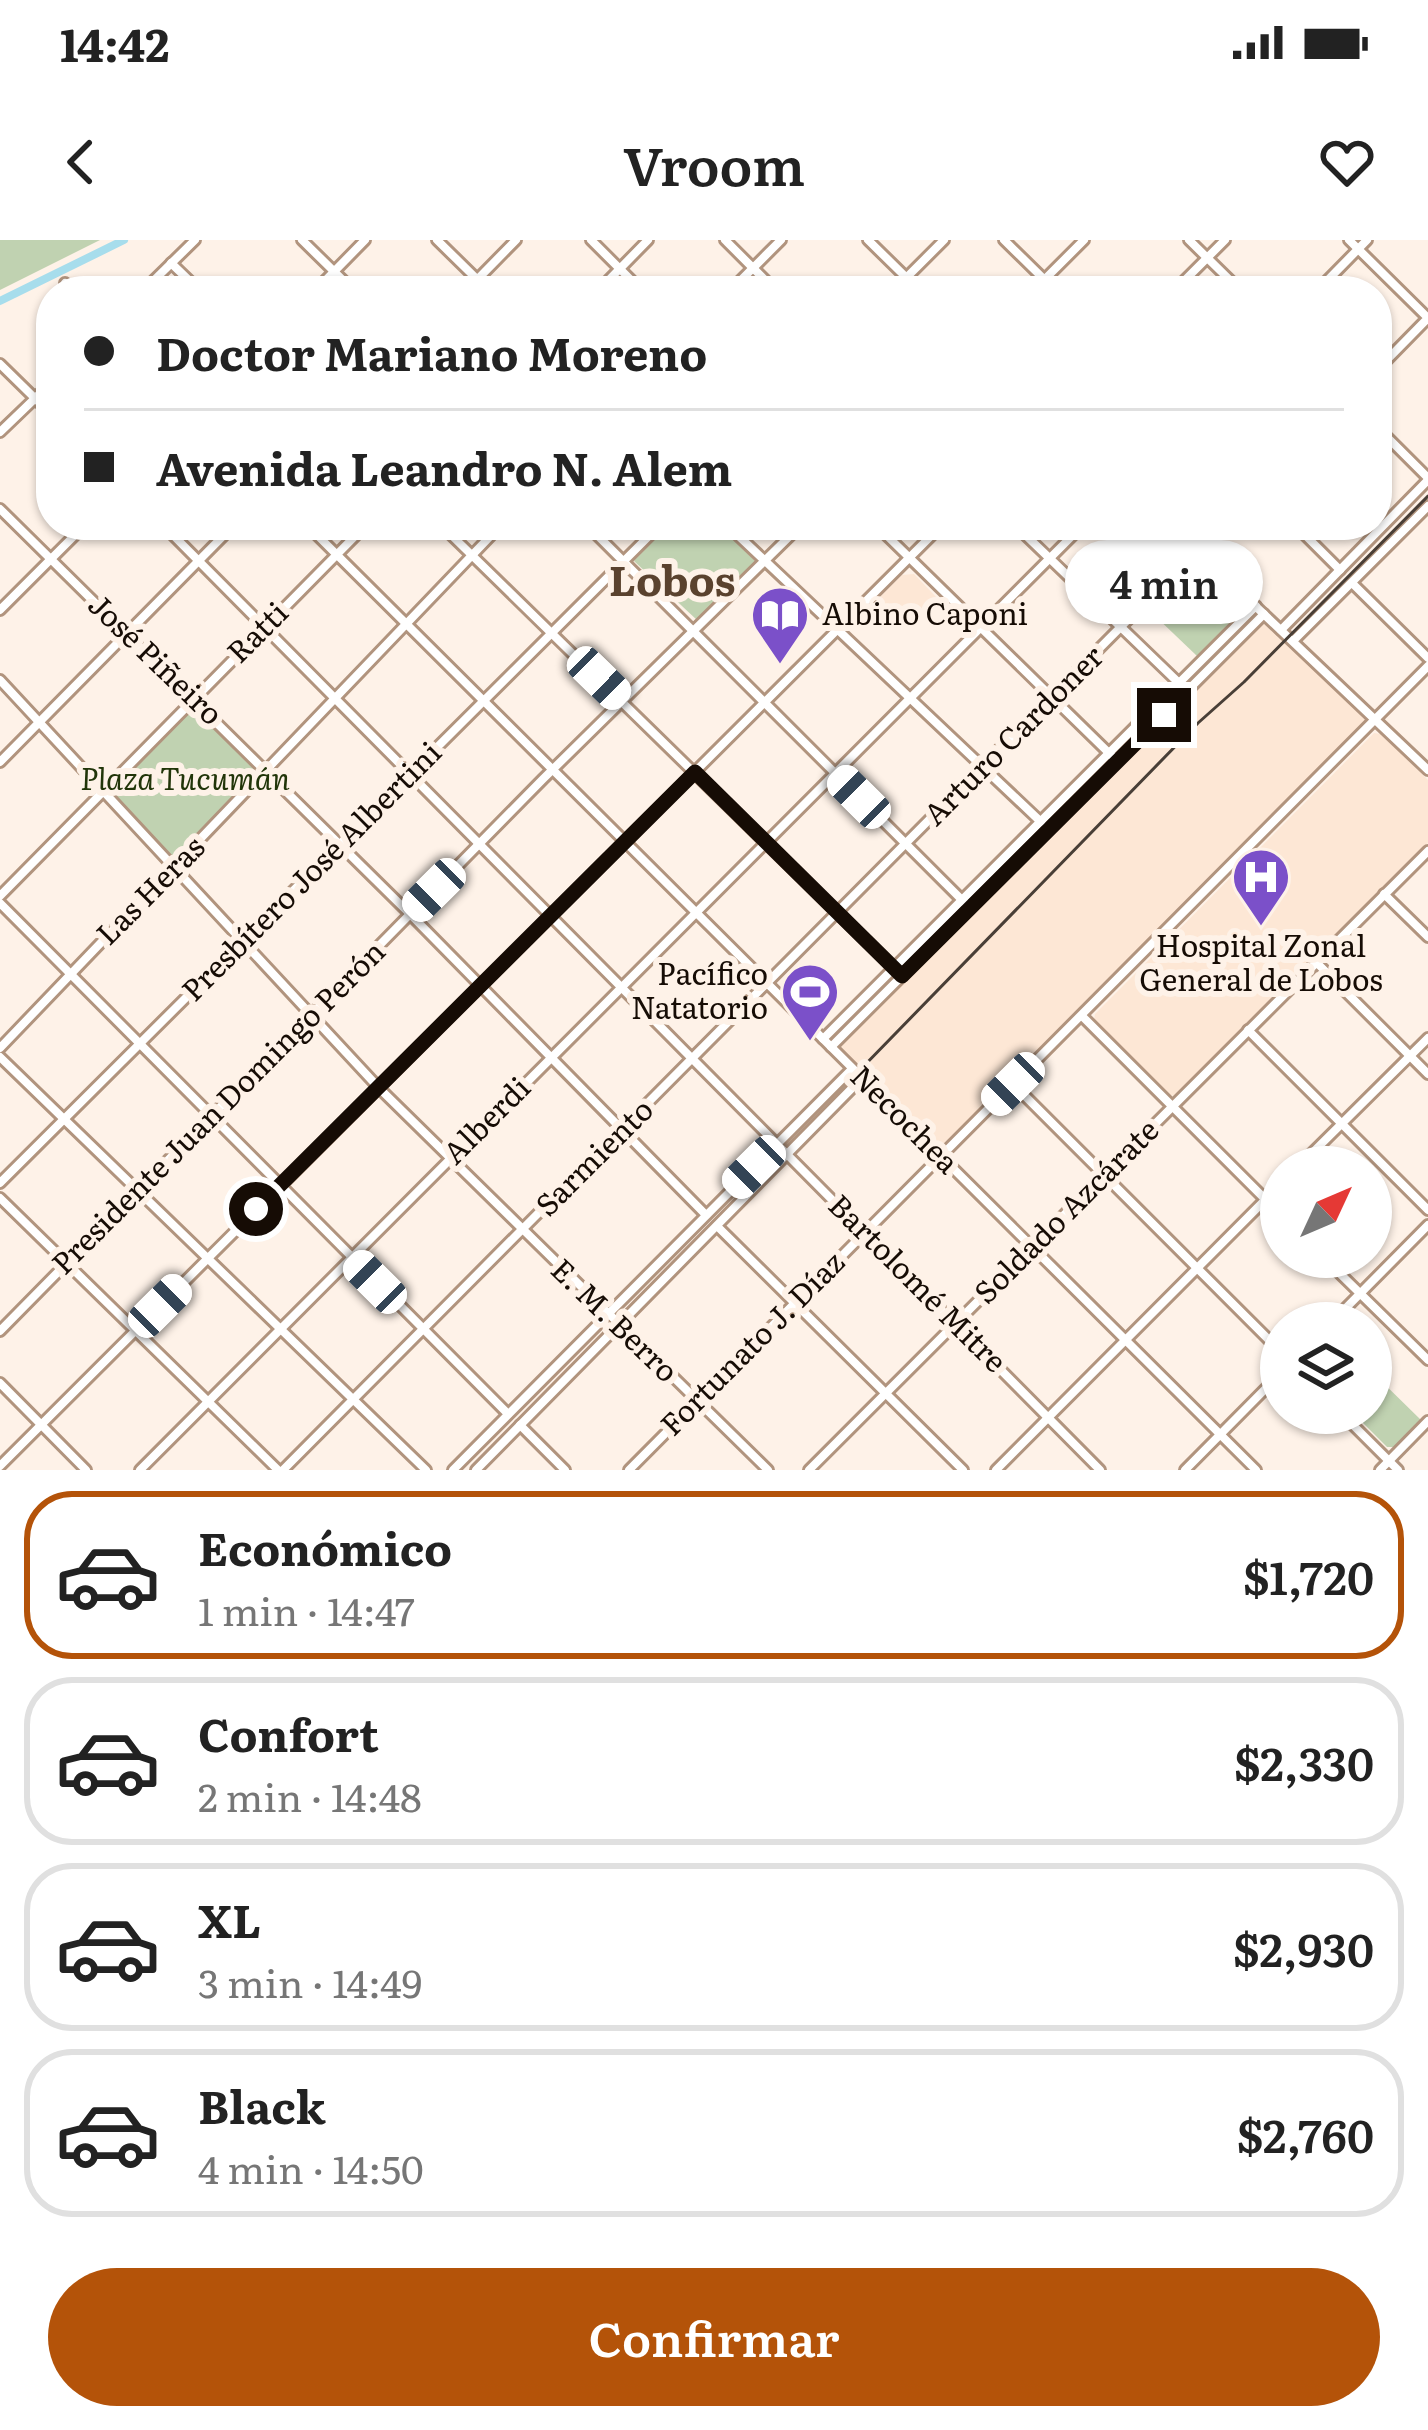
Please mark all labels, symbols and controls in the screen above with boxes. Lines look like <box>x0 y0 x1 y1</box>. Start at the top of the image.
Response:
text: 14:42 <box>60 9 169 76</box>
text: Vroom <box>623 122 805 203</box>
icon: back <box>48 129 114 195</box>
icon: heart <box>1314 129 1380 195</box>
text: Doctor Mariano Moreno <box>156 318 707 385</box>
text: Avenida Leandro N. Alem <box>156 433 732 500</box>
callout: 4 min <box>1065 541 1263 625</box>
district label: Lobos <box>609 547 735 609</box>
text: 4 min <box>1109 553 1219 611</box>
street label: José Piñeiro <box>80 582 234 734</box>
library icon: Albino Caponi <box>749 584 811 666</box>
street label: Ratti <box>215 590 296 671</box>
place label: Albino Caponi <box>822 590 1028 634</box>
street label: Arturo Cardoner <box>912 634 1112 834</box>
car <box>561 640 637 716</box>
route end <box>1137 688 1191 742</box>
street label: Presbítero José Albertini <box>170 730 450 1010</box>
park label: Plaza Tucumán <box>80 755 290 799</box>
car <box>821 759 897 835</box>
street label: Las Heras <box>84 824 213 953</box>
hospital icon: Hospital Zonal General de Lobos <box>1230 846 1292 928</box>
car <box>396 852 472 928</box>
place label: Hospital Zonal General de Lobos <box>1139 922 1383 1000</box>
street label: Presidente Juan Domingo Perón <box>40 929 394 1283</box>
place label: Pacífico Natatorio <box>631 950 768 1028</box>
sports icon: Pacífico Natatorio <box>779 961 841 1043</box>
car <box>975 1046 1051 1122</box>
street label: Necochea <box>842 1054 971 1183</box>
street label: Alberdi <box>431 1065 539 1173</box>
street label: Sarmiento <box>524 1087 662 1225</box>
street label: Soldado Azcárate <box>963 1108 1167 1312</box>
car <box>716 1129 792 1205</box>
north arrow <box>1260 1146 1392 1278</box>
map controls <box>1260 1146 1392 1434</box>
route start <box>229 1182 283 1236</box>
street label: Bartolomé Mitre <box>820 1183 1018 1381</box>
street label: Fortunato J. Díaz <box>649 1240 853 1444</box>
car <box>337 1244 413 1320</box>
street label: E. M. Berro <box>543 1247 690 1391</box>
car <box>122 1268 198 1344</box>
button: layers <box>1260 1302 1392 1434</box>
text: Económico <box>198 1513 452 1580</box>
icon: car <box>54 1521 162 1629</box>
text: $1,720 <box>1243 1542 1374 1609</box>
text: 1 min · 14:47 <box>198 1580 415 1638</box>
text: Confort <box>198 1699 379 1766</box>
icon: car <box>54 1707 162 1815</box>
text: $2,330 <box>1234 1728 1374 1795</box>
text: 2 min · 14:48 <box>198 1766 422 1824</box>
text: XL <box>198 1885 261 1952</box>
icon: car <box>54 1893 162 2001</box>
text: $2,930 <box>1233 1914 1374 1981</box>
text: 3 min · 14:49 <box>198 1952 422 2010</box>
text: Black <box>198 2071 326 2138</box>
icon: car <box>54 2079 162 2187</box>
text: $2,760 <box>1237 2100 1374 2167</box>
text: 4 min · 14:50 <box>198 2138 424 2196</box>
button: Confirmar <box>48 2268 1380 2406</box>

